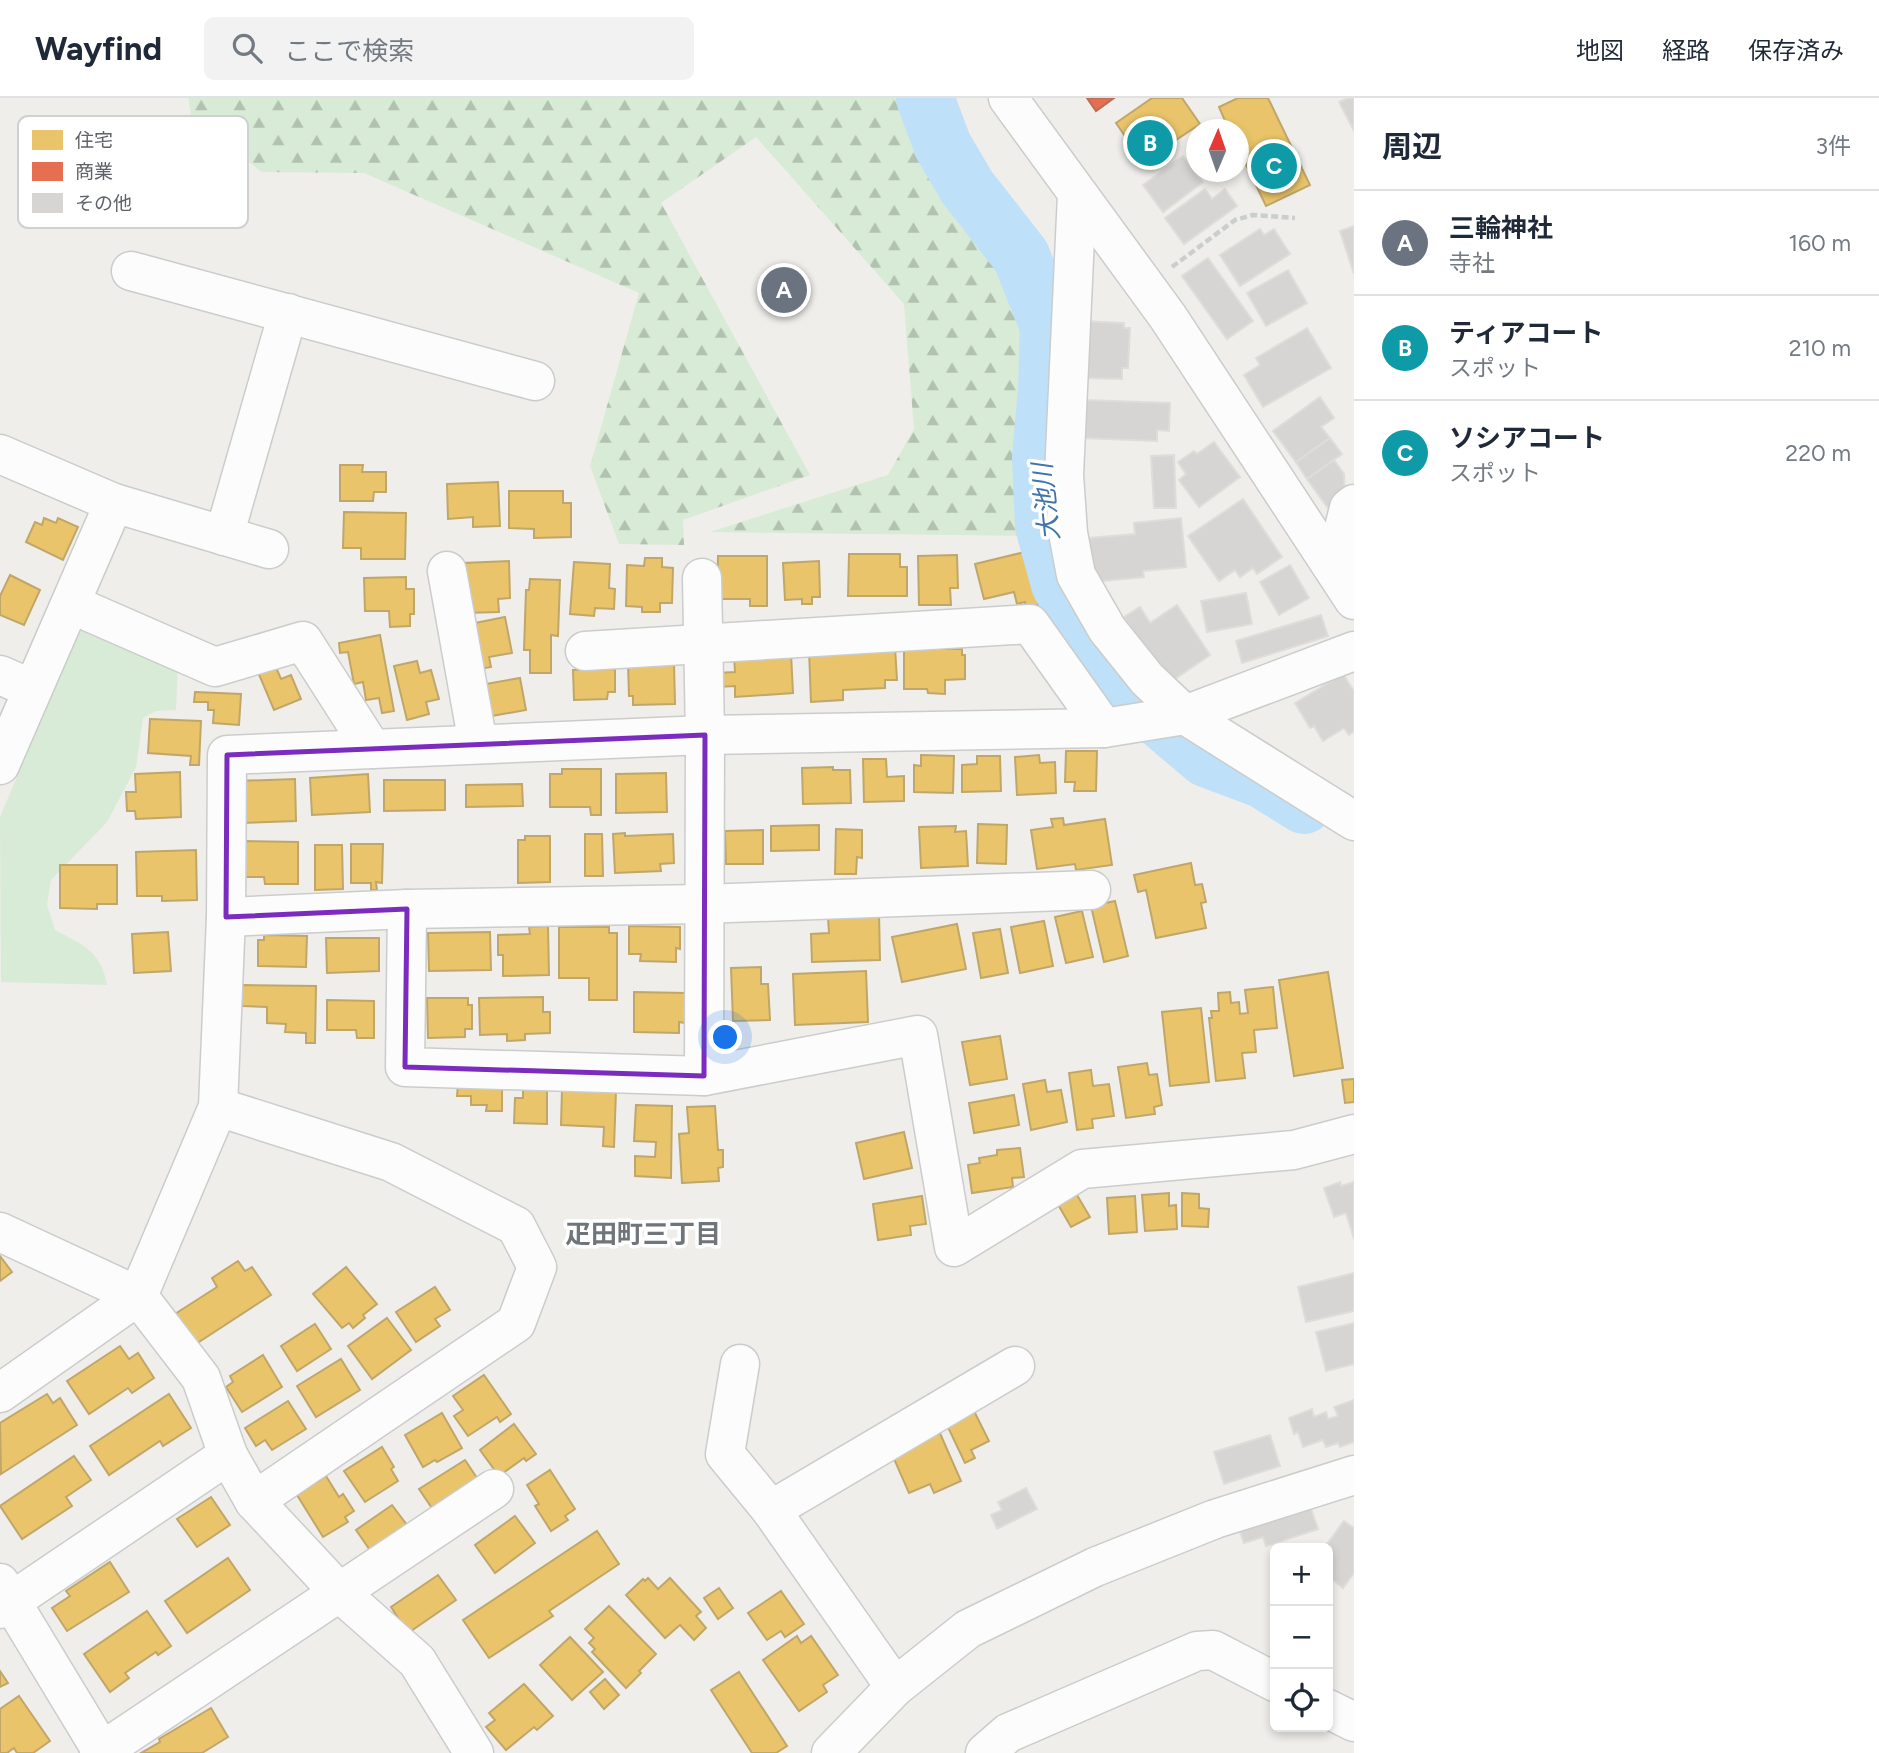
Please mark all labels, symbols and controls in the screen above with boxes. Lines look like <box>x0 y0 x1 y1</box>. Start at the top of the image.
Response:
search box <box>204 17 694 80</box>
text: Wayfind <box>35 29 162 68</box>
icon: search <box>228 29 266 67</box>
text: ここで検索 <box>284 35 414 67</box>
text: 地図 <box>1576 36 1624 65</box>
text: 経路 <box>1662 36 1710 65</box>
text: 保存済み <box>1748 36 1844 65</box>
legend <box>18 116 248 228</box>
pin: B <box>1127 117 1173 169</box>
north arrow <box>1186 119 1249 182</box>
text: 周辺 <box>1382 128 1442 165</box>
text: 住宅 <box>75 129 113 152</box>
text: 3件 <box>1815 132 1851 160</box>
pin: C <box>1251 140 1297 192</box>
text: 商業 <box>75 160 113 183</box>
text: その他 <box>75 192 132 215</box>
text: 三輪神社 <box>1449 212 1553 244</box>
text: A <box>1397 229 1413 257</box>
text: 160 m <box>1788 229 1851 257</box>
text: 寺社 <box>1449 249 1495 277</box>
pin: A <box>761 264 807 316</box>
text: ティアコート <box>1449 317 1603 349</box>
text: B <box>1398 334 1412 362</box>
text: 210 m <box>1789 334 1851 362</box>
text: スポット <box>1449 354 1541 382</box>
text: ソシアコート <box>1449 422 1605 454</box>
text: C <box>1397 439 1413 467</box>
text: 220 m <box>1785 439 1851 467</box>
water label: 大池川 <box>1026 459 1066 542</box>
text: スポット <box>1449 459 1541 487</box>
your location <box>708 1020 742 1054</box>
district label: 疋田町三丁目 <box>565 1218 721 1250</box>
map controls <box>1270 1543 1333 1732</box>
button: + <box>1270 1543 1333 1606</box>
button: − <box>1270 1606 1333 1669</box>
button: locate <box>1270 1669 1333 1732</box>

